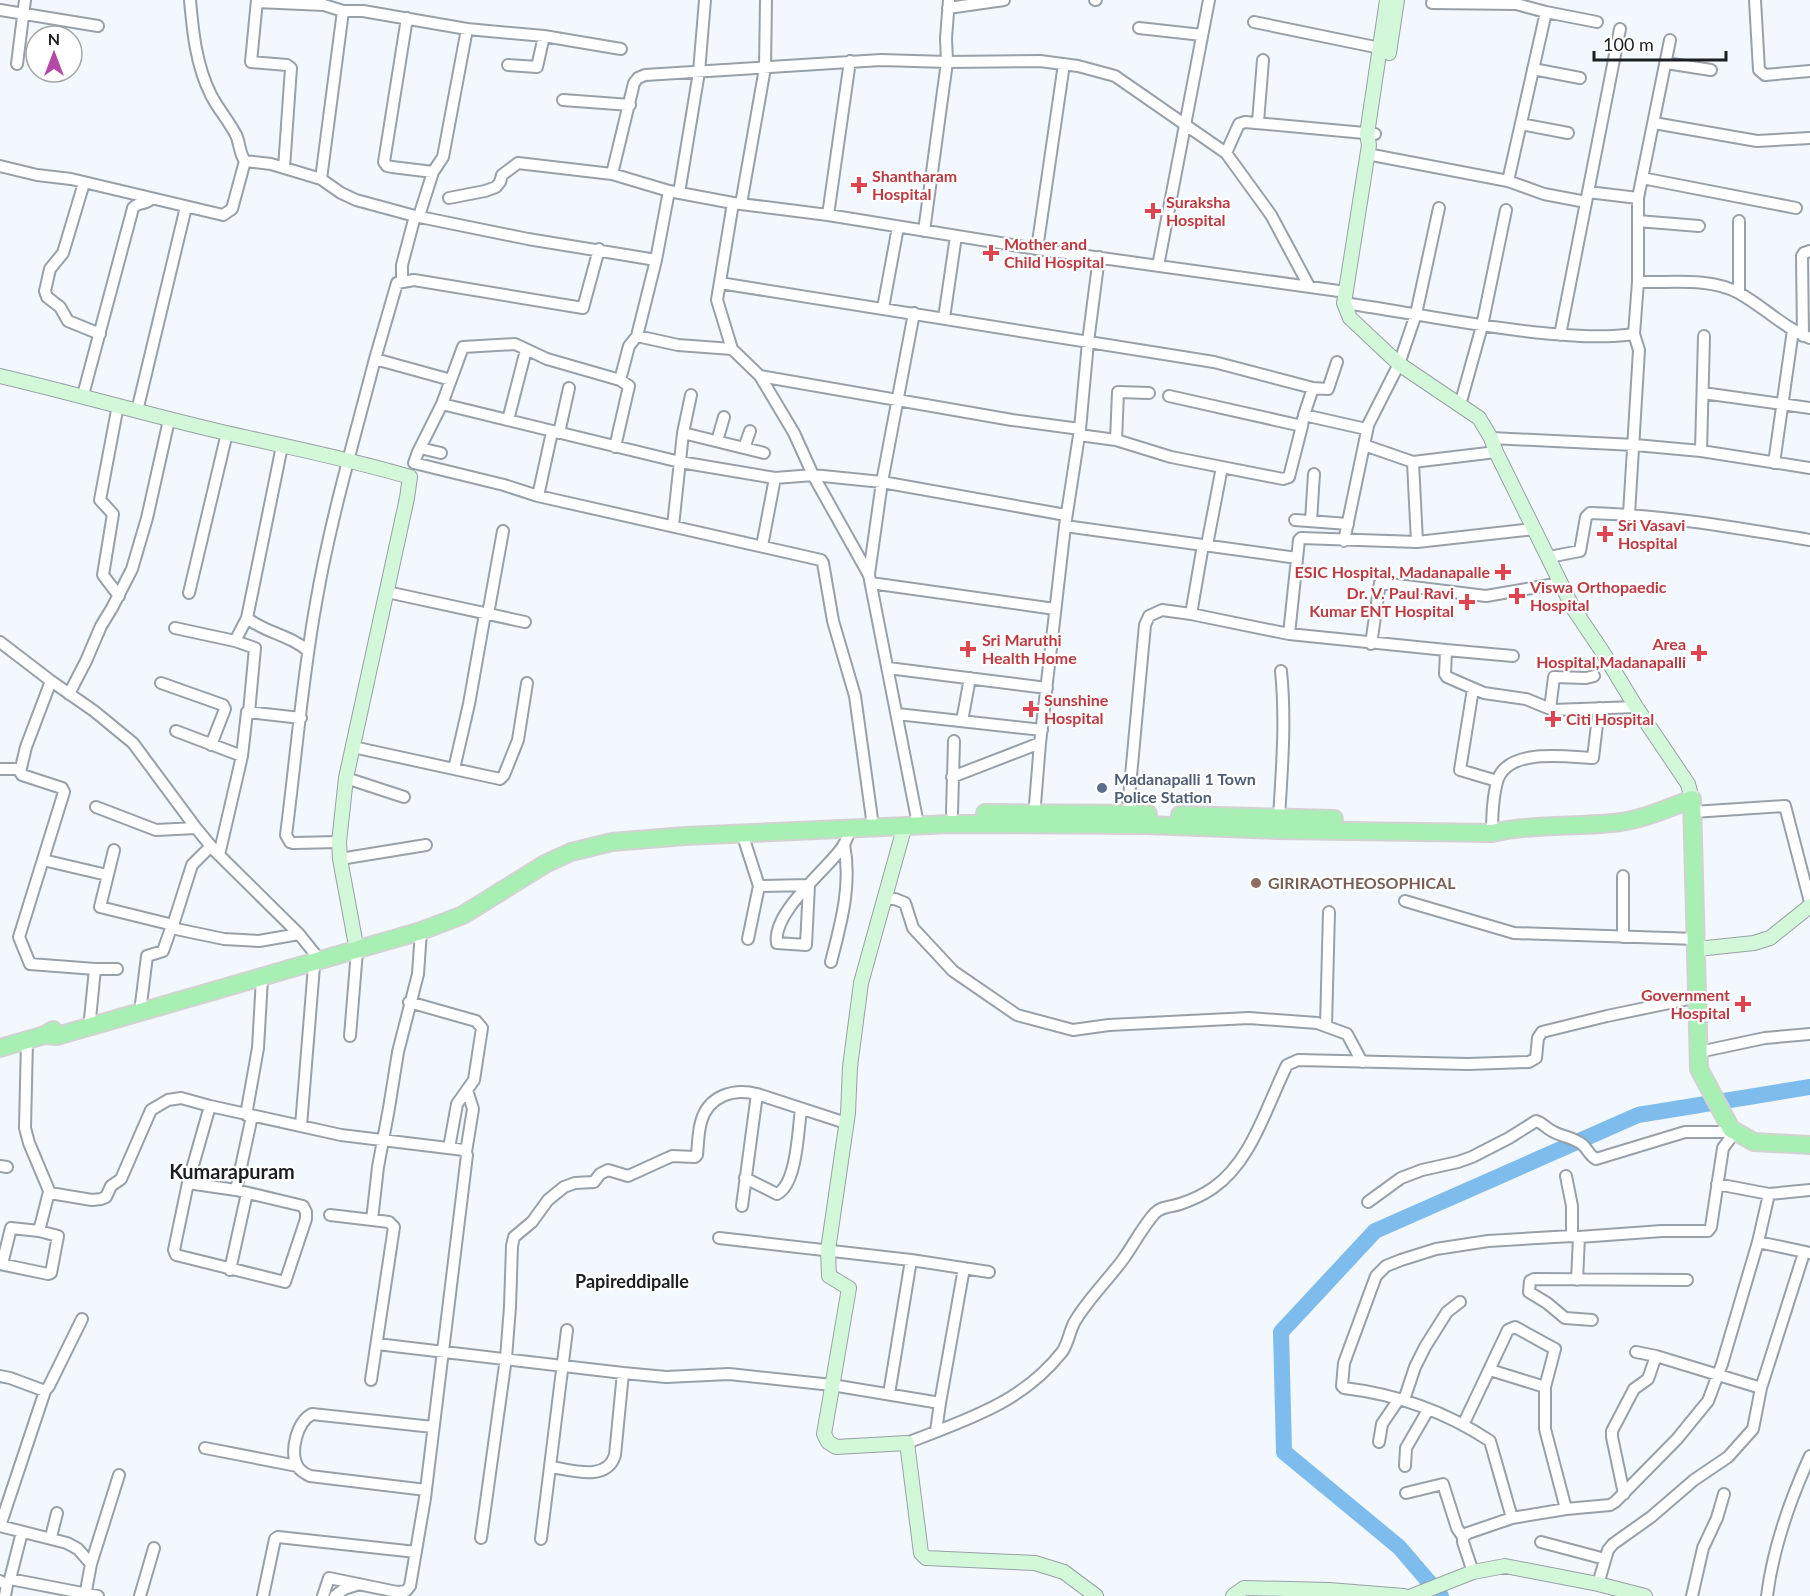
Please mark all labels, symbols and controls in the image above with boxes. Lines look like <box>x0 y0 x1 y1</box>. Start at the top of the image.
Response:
north arrow <box>24 24 84 84</box>
scale bar <box>1594 24 1726 62</box>
text: N <box>48 29 60 48</box>
text: 100 m <box>1603 33 1654 55</box>
place label: Shantharam Hospital <box>872 166 957 203</box>
marker: Shantharam Hospital <box>850 176 868 194</box>
place label: Suraksha Hospital <box>1166 192 1230 229</box>
marker: Suraksha Hospital <box>1144 202 1162 220</box>
place label: Mother and Child Hospital <box>1004 234 1104 271</box>
marker: Mother and Child Hospital <box>982 244 1000 262</box>
place label: Sri Vasavi Hospital <box>1618 515 1685 552</box>
marker: Sri Vasavi Hospital <box>1596 525 1614 543</box>
place label: ESIC Hospital, Madanapalle <box>1295 562 1490 581</box>
marker: ESIC Hospital, Madanapalle <box>1494 563 1512 581</box>
place label: Viswa Orthopaedic Hospital <box>1529 577 1667 614</box>
place label: Dr. V. Paul Ravi Kumar ENT Hospital <box>1309 583 1454 620</box>
marker: Viswa Orthopaedic Hospital <box>1508 587 1526 605</box>
marker: Dr. V. Paul Ravi Kumar ENT Hospital <box>1458 593 1476 611</box>
place label: Sri Maruthi Health Home <box>982 630 1077 667</box>
place label: Area Hospital,Madanapalli <box>1536 634 1686 671</box>
marker: Sri Maruthi Health Home <box>959 640 977 658</box>
marker: Area Hospital,Madanapalli <box>1690 644 1708 662</box>
place label: Sunshine Hospital <box>1044 690 1109 727</box>
marker: Sunshine Hospital <box>1022 700 1040 718</box>
place label: Citi Hospital <box>1566 709 1654 728</box>
marker: Citi Hospital <box>1544 710 1562 728</box>
place label: Madanapalli 1 Town Police Station <box>1114 769 1256 806</box>
marker: Madanapalli 1 Town Police Station <box>1095 781 1109 795</box>
place label: GIRIRAOTHEOSOPHICAL <box>1268 873 1456 892</box>
marker: GIRIRAOTHEOSOPHICAL <box>1249 876 1263 890</box>
place label: Government Hospital <box>1641 985 1730 1022</box>
marker: Government Hospital <box>1734 995 1752 1013</box>
district label: Kumarapuram <box>169 1159 295 1183</box>
district label: Papireddipalle <box>575 1270 689 1292</box>

